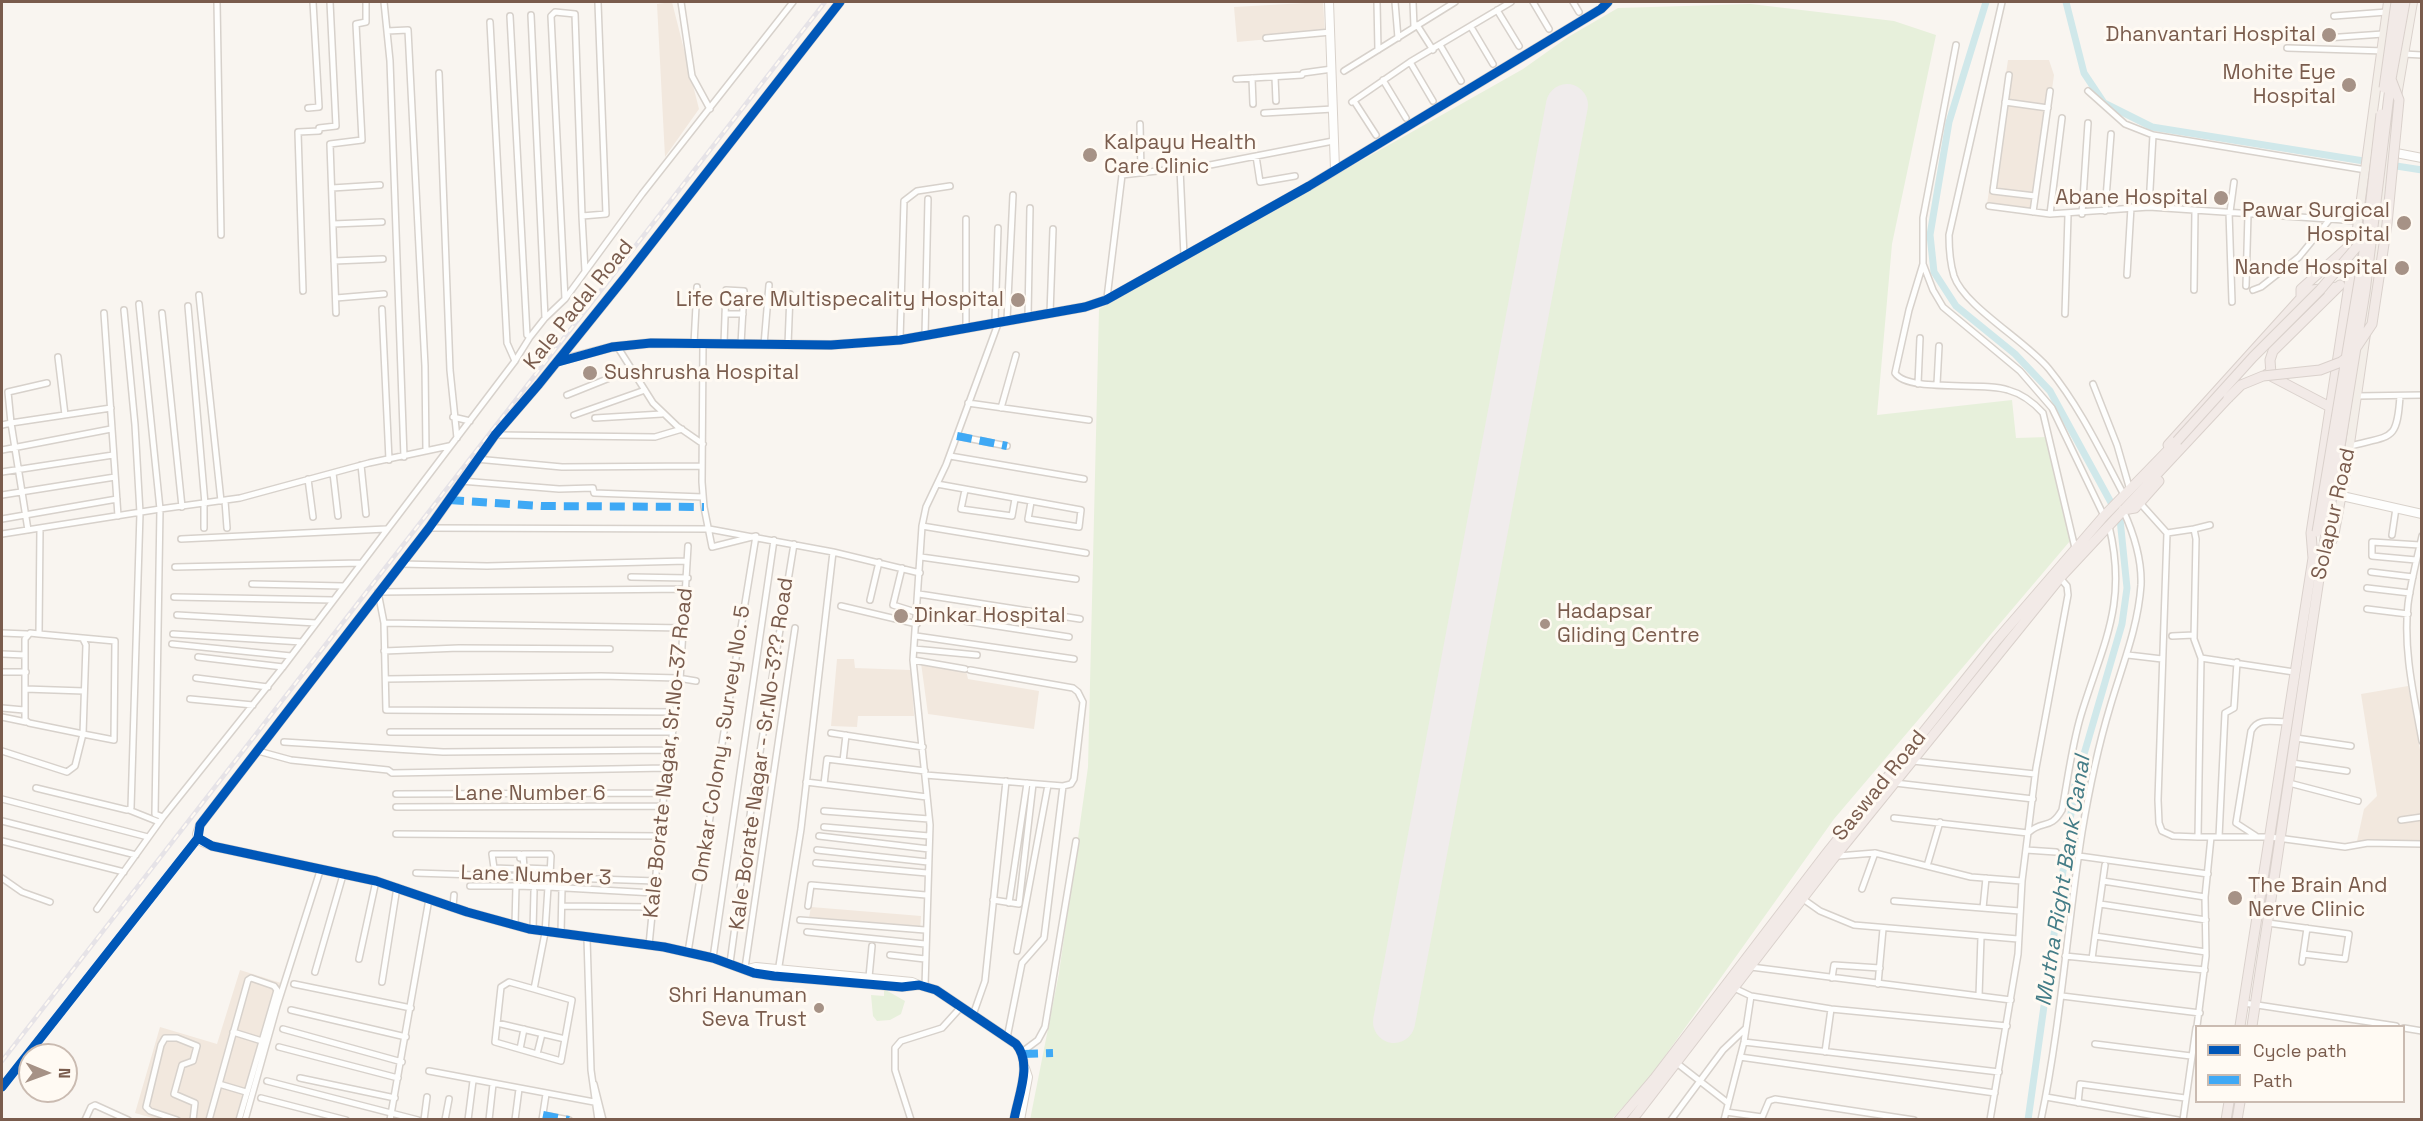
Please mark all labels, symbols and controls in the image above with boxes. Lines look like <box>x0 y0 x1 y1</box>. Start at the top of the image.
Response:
place label: Dhanvantari Hospital <box>2105 22 2316 48</box>
marker: Dhanvantari Hospital <box>2320 26 2338 44</box>
place label: Mohite Eye Hospital <box>2223 60 2336 110</box>
marker: Mohite Eye Hospital <box>2340 76 2358 94</box>
place label: Kalpayu Health Care Clinic <box>1104 130 1256 180</box>
marker: Kalpayu Health Care Clinic <box>1081 146 1099 164</box>
place label: Abane Hospital <box>2055 185 2208 211</box>
marker: Abane Hospital <box>2212 189 2230 207</box>
place label: Pawar Surgical Hospital <box>2242 198 2390 248</box>
marker: Pawar Surgical Hospital <box>2395 214 2413 232</box>
street label: Kale Padal Road <box>519 235 639 375</box>
place label: Nande Hospital <box>2234 255 2388 281</box>
marker: Nande Hospital <box>2393 259 2411 277</box>
place label: Life Care Multispecality Hospital <box>676 287 1004 313</box>
marker: Life Care Multispecality Hospital <box>1009 291 1027 309</box>
place label: Sushrusha Hospital <box>604 360 799 386</box>
marker: Sushrusha Hospital <box>581 364 599 382</box>
street label: Solapur Road <box>2307 446 2361 582</box>
street label: Kale Borate Nagar - Sr.No-3?? Road <box>725 576 799 932</box>
street label: Kale Borate Nagar, Sr.No-37 Road <box>639 587 699 919</box>
place label: Hadapsar Gliding Centre <box>1557 599 1700 649</box>
place label: Dinkar Hospital <box>914 603 1066 629</box>
street label: Omkar Colony , Survey No. 5 <box>688 604 756 884</box>
marker: Dinkar Hospital <box>892 607 910 625</box>
marker: Hadapsar Gliding Centre <box>1538 617 1552 631</box>
street label: Saswad Road <box>1828 726 1932 846</box>
water label: Mutha Right Bank Canal <box>2031 754 2097 1008</box>
street label: Lane Number 6 <box>454 781 606 807</box>
street label: Lane Number 3 <box>460 861 612 891</box>
place label: The Brain And Nerve Clinic <box>2248 873 2388 923</box>
marker: The Brain And Nerve Clinic <box>2226 889 2244 907</box>
place label: Shri Hanuman Seva Trust <box>668 983 807 1033</box>
marker: Shri Hanuman Seva Trust <box>812 1001 826 1015</box>
legend <box>2195 1025 2405 1103</box>
text: Cycle path <box>2253 1039 2347 1062</box>
north arrow <box>18 1043 78 1103</box>
text: N <box>54 1068 75 1079</box>
text: Path <box>2253 1069 2293 1092</box>

